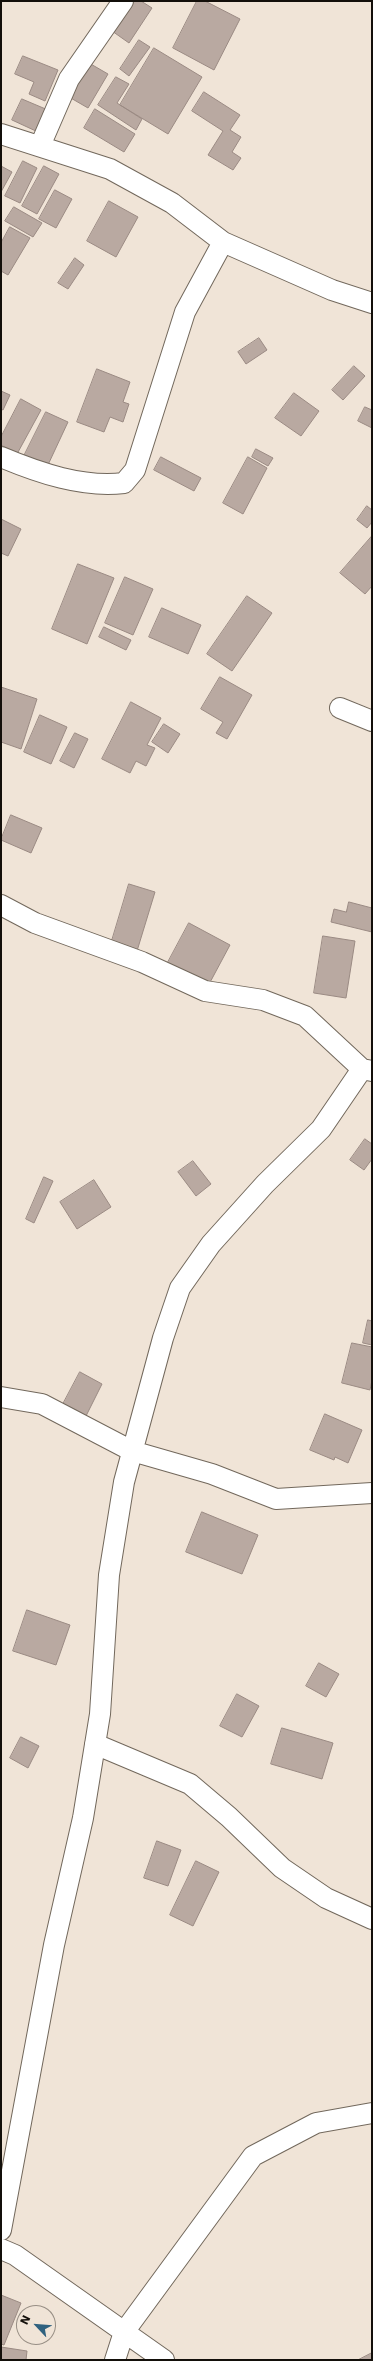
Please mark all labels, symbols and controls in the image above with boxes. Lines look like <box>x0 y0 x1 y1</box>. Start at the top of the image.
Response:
north arrow <box>16 2305 56 2345</box>
text: N <box>18 2313 34 2327</box>

